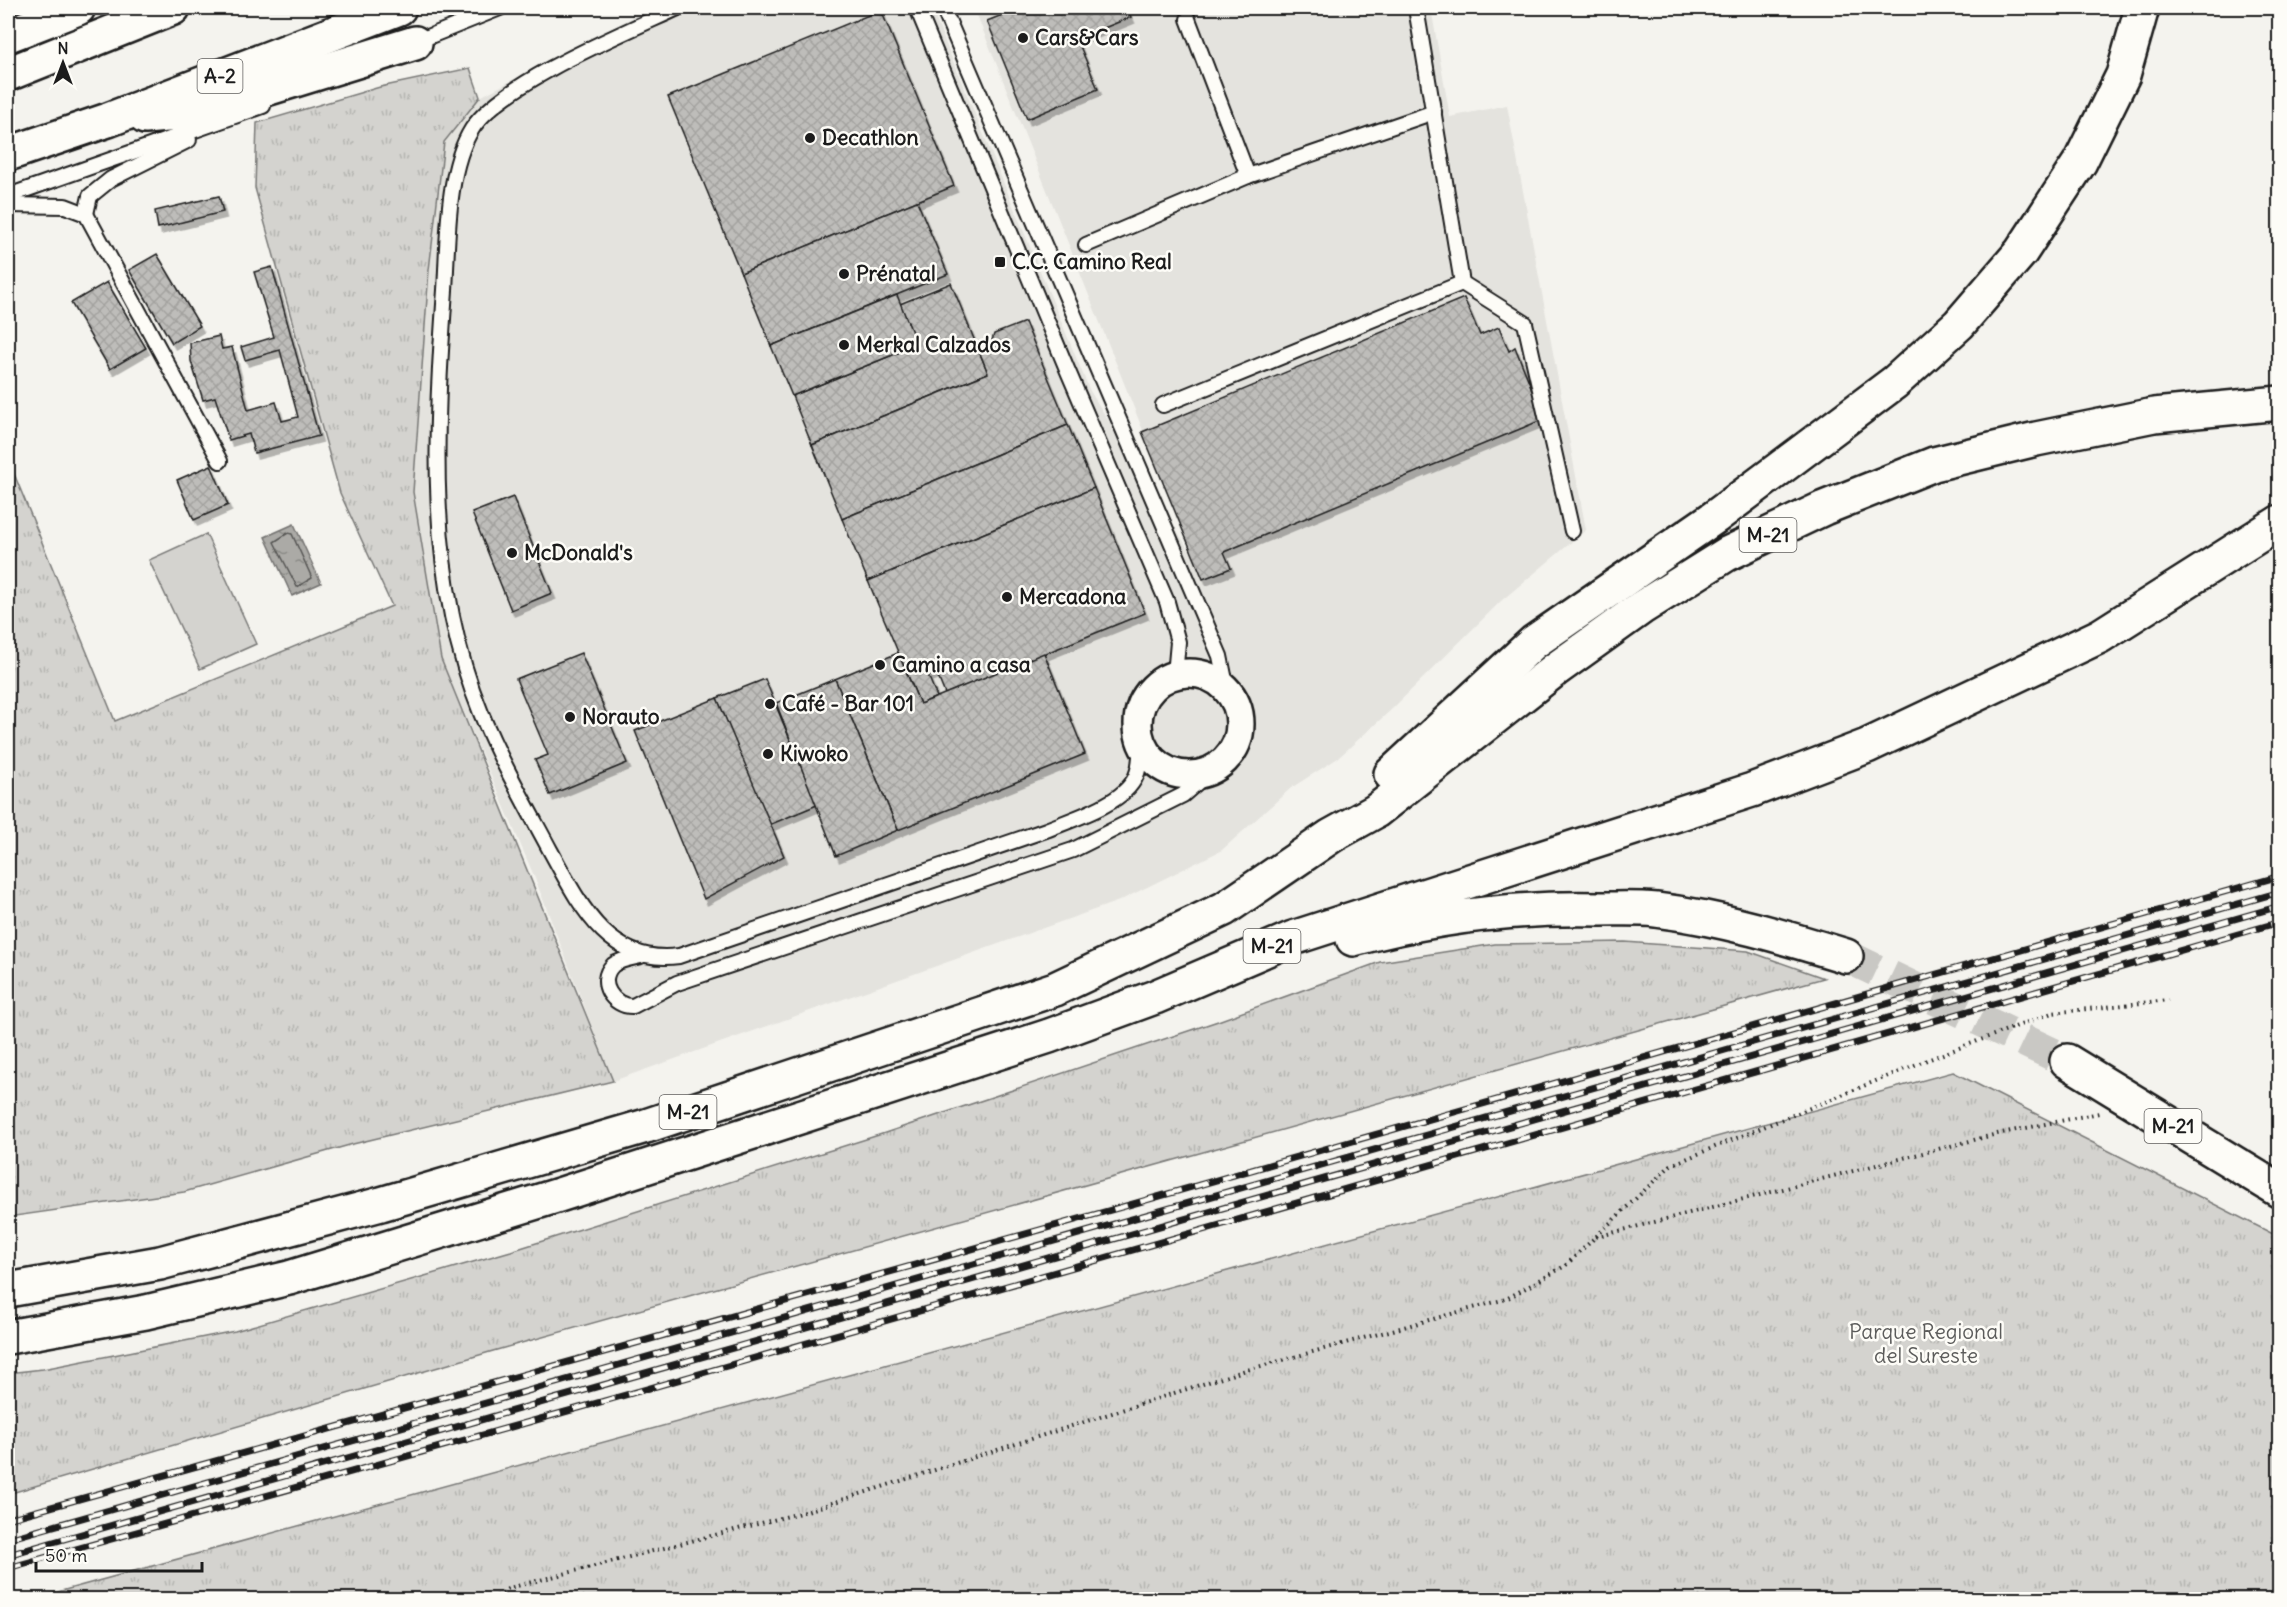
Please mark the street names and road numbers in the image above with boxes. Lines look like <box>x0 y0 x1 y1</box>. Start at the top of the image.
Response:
road number: A-2 <box>198 59 242 93</box>
road number: M-21 <box>1740 518 1796 552</box>
road number: M-21 <box>1244 929 1300 963</box>
road number: M-21 <box>660 1095 716 1129</box>
road number: M-21 <box>2144 1109 2202 1143</box>

